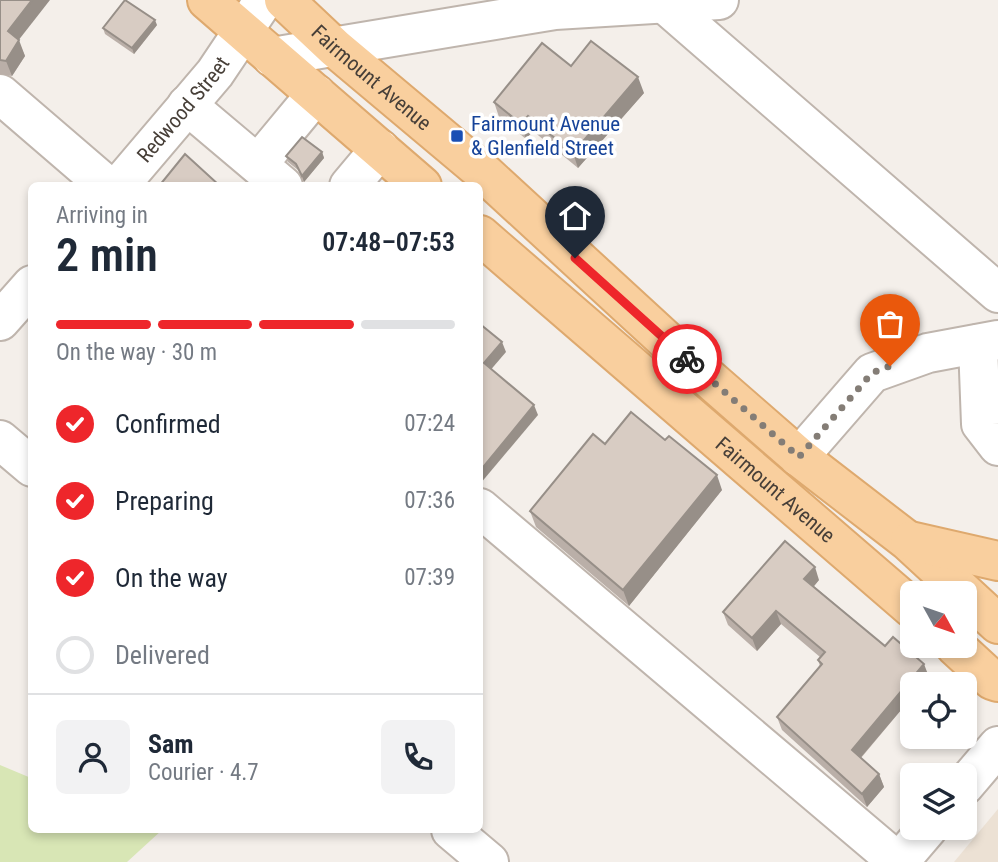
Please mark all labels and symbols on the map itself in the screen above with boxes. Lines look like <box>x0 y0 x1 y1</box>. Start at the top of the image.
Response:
street label: Fairmount Avenue <box>307 20 436 135</box>
street label: Redwood Street <box>132 52 234 167</box>
place label: Fairmount Avenue & Glenfield Street <box>471 112 620 160</box>
marker: Fairmount Avenue & Glenfield Street <box>449 128 465 144</box>
pin <box>545 186 605 258</box>
pin <box>860 294 920 366</box>
courier <box>652 324 722 394</box>
street label: Fairmount Avenue <box>711 432 840 548</box>
north arrow <box>900 581 976 658</box>

